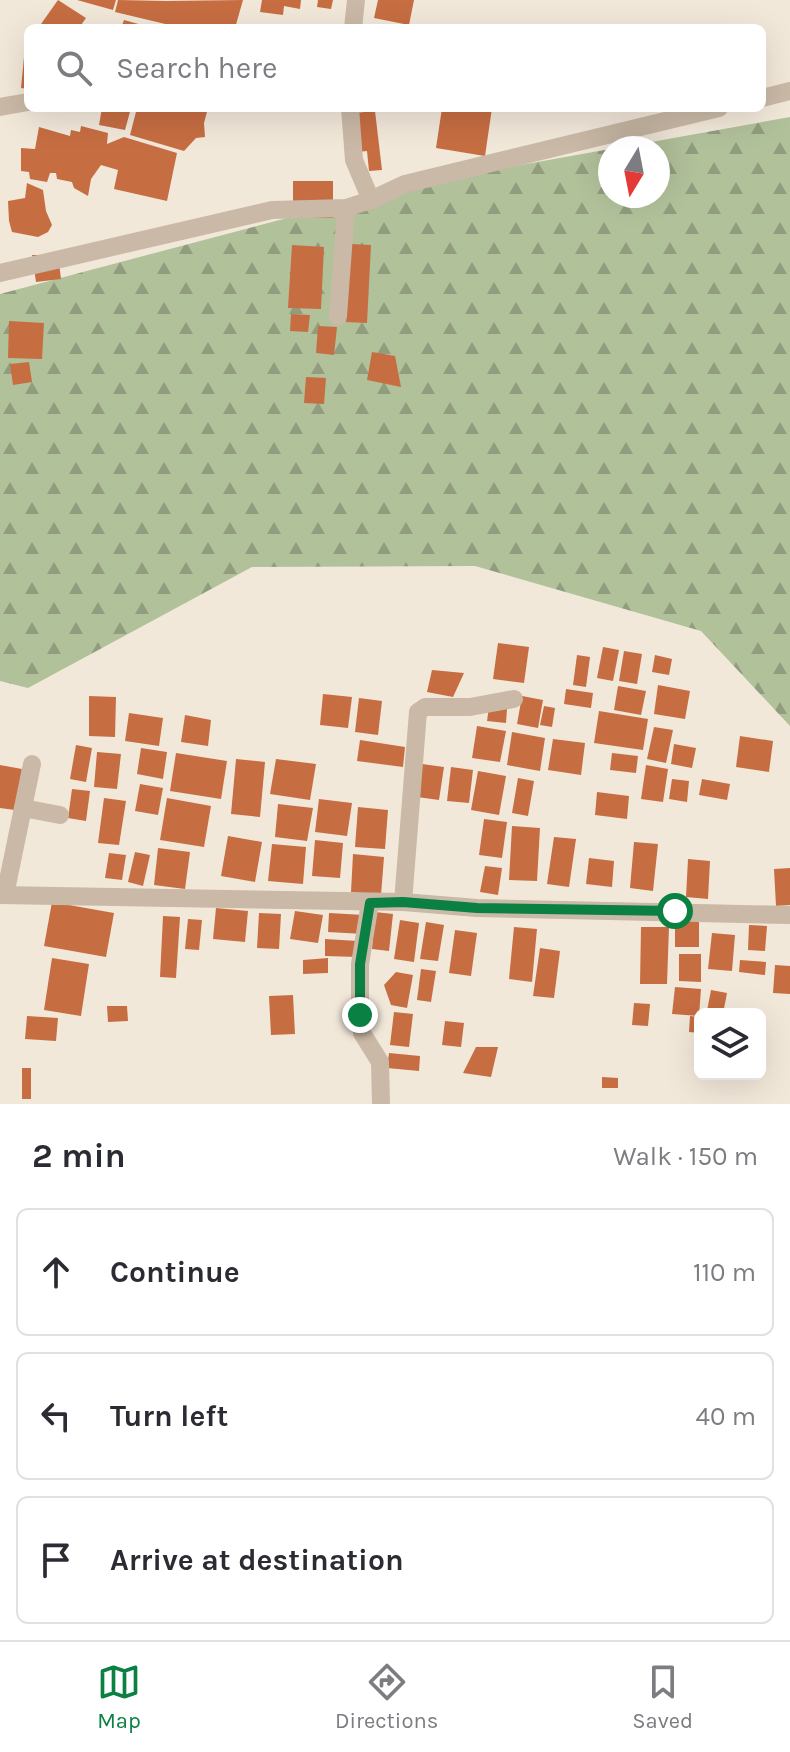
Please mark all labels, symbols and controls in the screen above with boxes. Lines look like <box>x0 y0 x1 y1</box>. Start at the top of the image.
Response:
search box <box>24 24 766 112</box>
icon: search <box>52 46 96 90</box>
text: Search here <box>116 50 277 86</box>
north arrow <box>598 136 670 208</box>
route start <box>657 893 693 929</box>
route end <box>342 997 378 1033</box>
map controls <box>694 1008 766 1080</box>
button: layers <box>694 1008 766 1080</box>
text: 2 min <box>32 1136 126 1176</box>
text: Walk · 150 m <box>613 1141 758 1172</box>
icon: ahead <box>34 1250 78 1294</box>
text: Continue <box>110 1254 240 1290</box>
text: 110 m <box>693 1257 756 1288</box>
icon: left <box>34 1394 78 1438</box>
text: Turn left <box>110 1398 228 1434</box>
text: 40 m <box>696 1401 756 1432</box>
icon: arrive <box>34 1538 78 1582</box>
text: Arrive at destination <box>110 1542 404 1578</box>
tab: Map <box>97 1660 141 1734</box>
tab: Directions <box>335 1660 438 1734</box>
tab: Saved <box>632 1660 693 1734</box>

